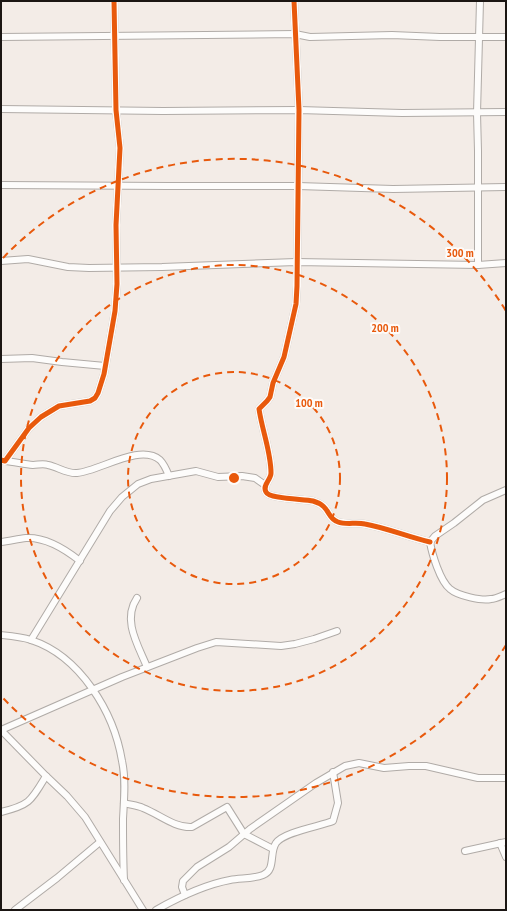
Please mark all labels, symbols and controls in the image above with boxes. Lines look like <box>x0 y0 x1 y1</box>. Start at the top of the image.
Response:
text: 300 m <box>446 245 474 260</box>
text: 200 m <box>371 320 399 335</box>
text: 100 m <box>295 395 323 410</box>
centre of rings <box>227 471 241 485</box>

